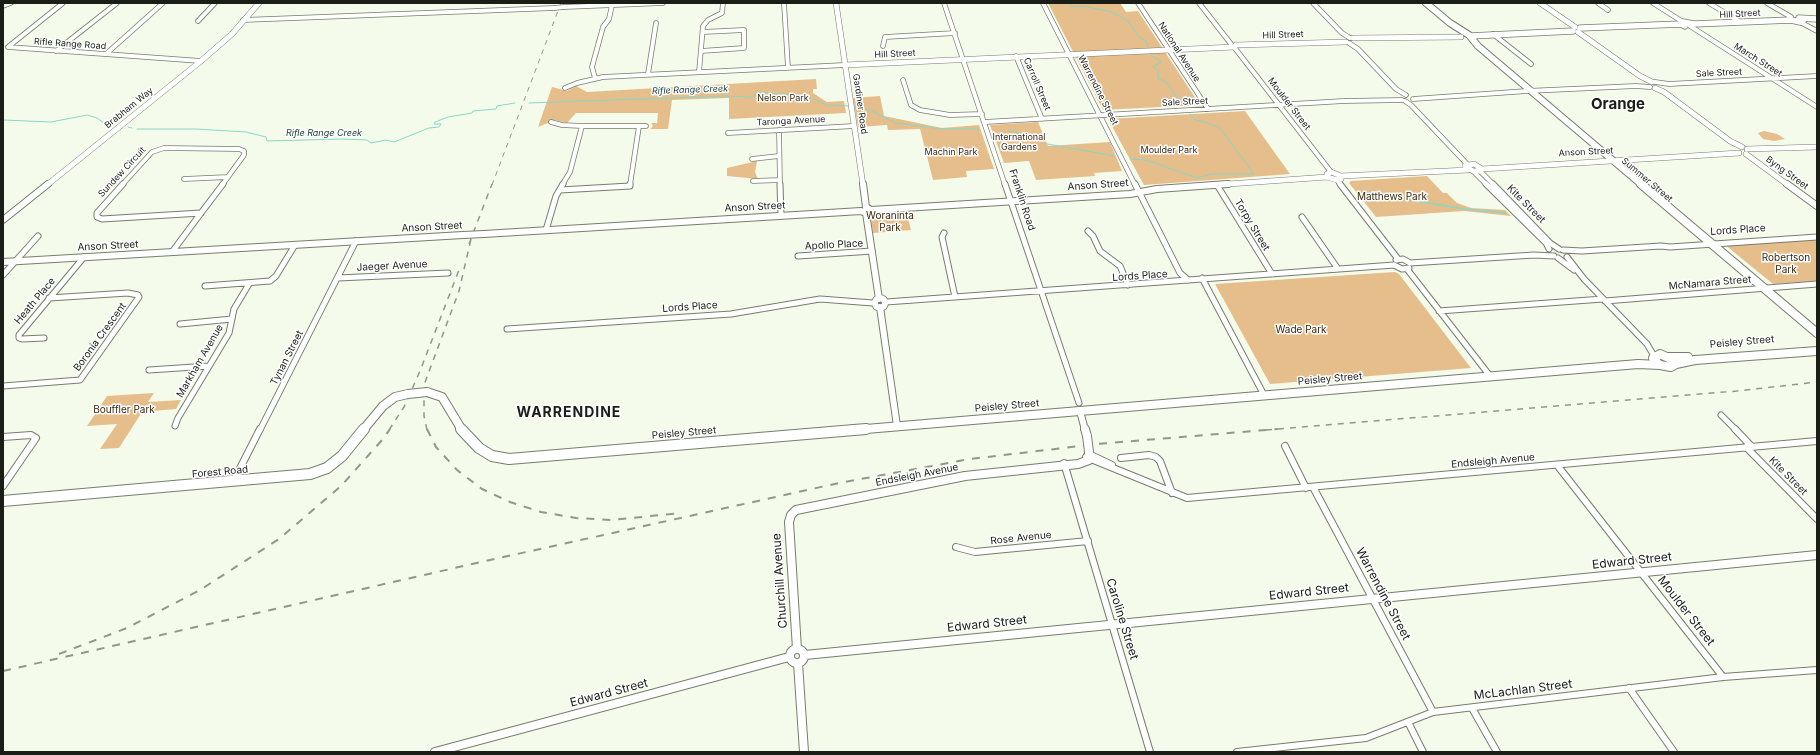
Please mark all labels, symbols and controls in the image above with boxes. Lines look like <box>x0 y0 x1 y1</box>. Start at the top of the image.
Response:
street label: Hill Street <box>1719 8 1761 20</box>
street label: National Avenue <box>1156 20 1202 84</box>
street label: Hill Street <box>1262 29 1304 41</box>
street label: Rifle Range Road <box>34 36 106 52</box>
street label: March Street <box>1732 41 1784 79</box>
street label: Hill Street <box>874 48 916 60</box>
street label: Warrendine Street <box>1076 53 1120 127</box>
street label: Carroll Street <box>1021 56 1053 112</box>
street label: Sale Street <box>1696 66 1742 80</box>
street label: Gardiner Road <box>850 73 870 135</box>
street label: Moulder Street <box>1265 76 1313 132</box>
water label: Rifle Range Creek <box>652 83 728 97</box>
street label: Brabham Way <box>103 85 155 131</box>
park label: Nelson Park <box>757 93 809 103</box>
street label: Sale Street <box>1162 95 1208 109</box>
district label: Orange <box>1591 95 1645 113</box>
street label: Taronga Avenue <box>756 114 826 128</box>
water label: Rifle Range Creek <box>286 128 362 138</box>
park label: International Gardens <box>993 132 1045 153</box>
street label: Sundew Circuit <box>96 145 148 199</box>
park label: Moulder Park <box>1141 145 1197 155</box>
street label: Anson Street <box>1558 145 1614 159</box>
park label: Machin Park <box>925 147 977 157</box>
street label: Byng Street <box>1764 154 1810 192</box>
street label: Summer Street <box>1619 155 1675 205</box>
street label: Franklin Road <box>1006 168 1038 232</box>
street label: Anson Street <box>1067 177 1129 193</box>
street label: Kite Street <box>1504 182 1548 226</box>
park label: Matthews Park <box>1357 191 1427 203</box>
street label: Torpy Street <box>1232 197 1272 253</box>
street label: Anson Street <box>724 199 786 215</box>
park label: Woraninta Park <box>866 210 914 234</box>
street label: Anson Street <box>401 219 463 235</box>
street label: Lords Place <box>1710 222 1766 238</box>
street label: Apollo Place <box>804 237 864 253</box>
street label: Anson Street <box>77 238 139 254</box>
park label: Robertson Park <box>1762 252 1810 276</box>
street label: Jaeger Avenue <box>356 258 428 274</box>
street label: Lords Place <box>1112 268 1168 284</box>
street label: McNamara Street <box>1668 273 1752 293</box>
street label: Heath Place <box>12 275 58 327</box>
street label: Lords Place <box>662 299 718 315</box>
street label: Boronia Crescent <box>71 300 129 374</box>
street label: Markham Avenue <box>174 322 226 400</box>
park label: Wade Park <box>1275 324 1327 336</box>
street label: Tynan Street <box>268 329 306 387</box>
street label: Peisley Street <box>1709 333 1775 351</box>
street label: Peisley Street <box>1297 370 1363 388</box>
street label: Peisley Street <box>974 397 1040 415</box>
park label: Bouffler Park <box>93 404 155 416</box>
district label: WARRENDINE <box>517 405 621 421</box>
street label: Peisley Street <box>651 424 717 442</box>
street label: Endsleigh Avenue <box>1451 451 1535 471</box>
street label: Kite Street <box>1766 454 1810 498</box>
street label: Endsleigh Avenue <box>875 461 959 489</box>
street label: Forest Road <box>191 464 249 480</box>
street label: Rose Avenue <box>990 529 1052 547</box>
street label: Churchill Avenue <box>769 533 791 629</box>
street label: Warrendine Street <box>1353 545 1413 643</box>
street label: Edward Street <box>1591 550 1673 572</box>
street label: Moulder Street <box>1654 573 1718 649</box>
street label: Caroline Street <box>1103 577 1141 661</box>
street label: Edward Street <box>1268 581 1350 603</box>
street label: Edward Street <box>946 613 1028 635</box>
street label: Edward Street <box>568 676 650 710</box>
street label: McLachlan Street <box>1473 677 1573 703</box>

